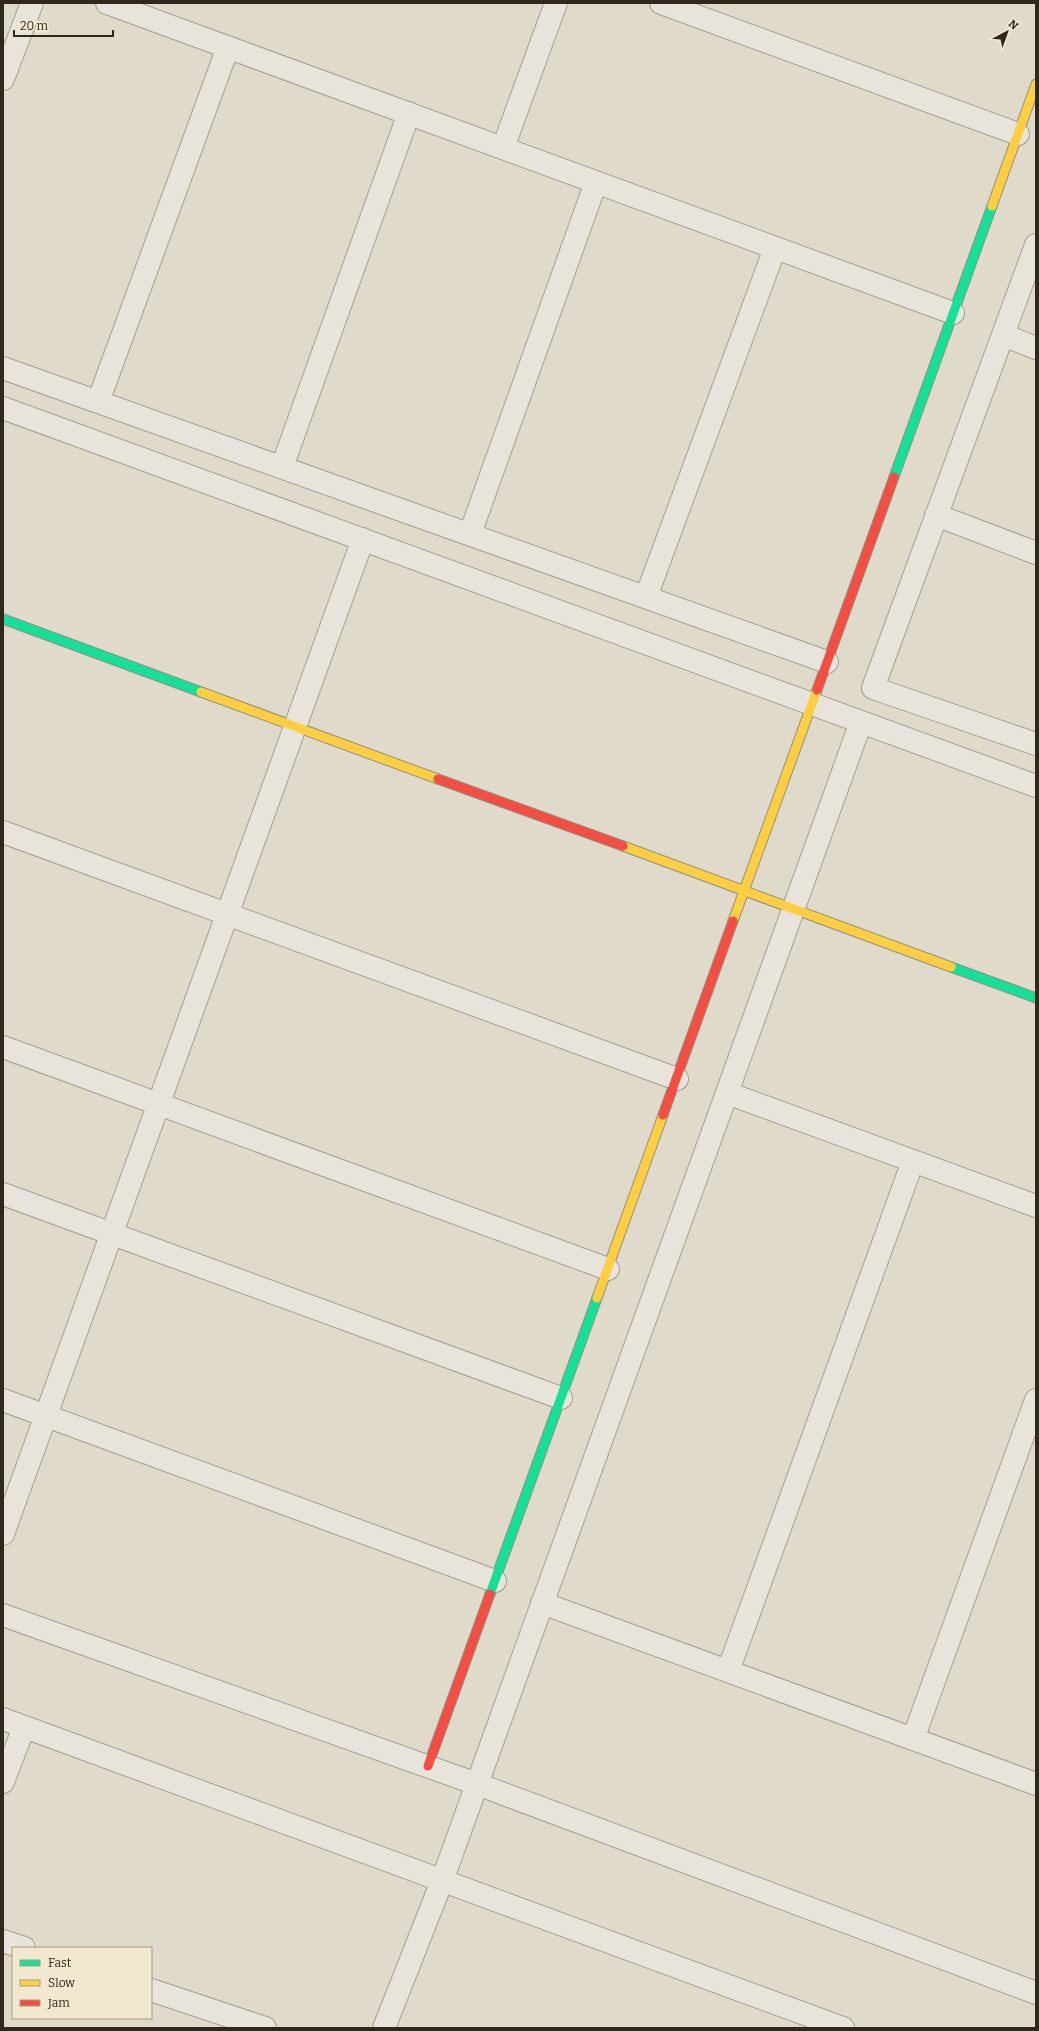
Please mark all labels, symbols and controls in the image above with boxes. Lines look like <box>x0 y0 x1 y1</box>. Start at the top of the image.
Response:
scale bar <box>14 12 113 38</box>
north arrow <box>987 12 1027 52</box>
text: N <box>1006 17 1021 33</box>
text: 20 m <box>20 19 49 33</box>
legend <box>12 1947 152 2019</box>
text: Fast <box>48 1956 72 1970</box>
text: Slow <box>48 1976 75 1990</box>
text: Jam <box>47 1996 70 2010</box>

